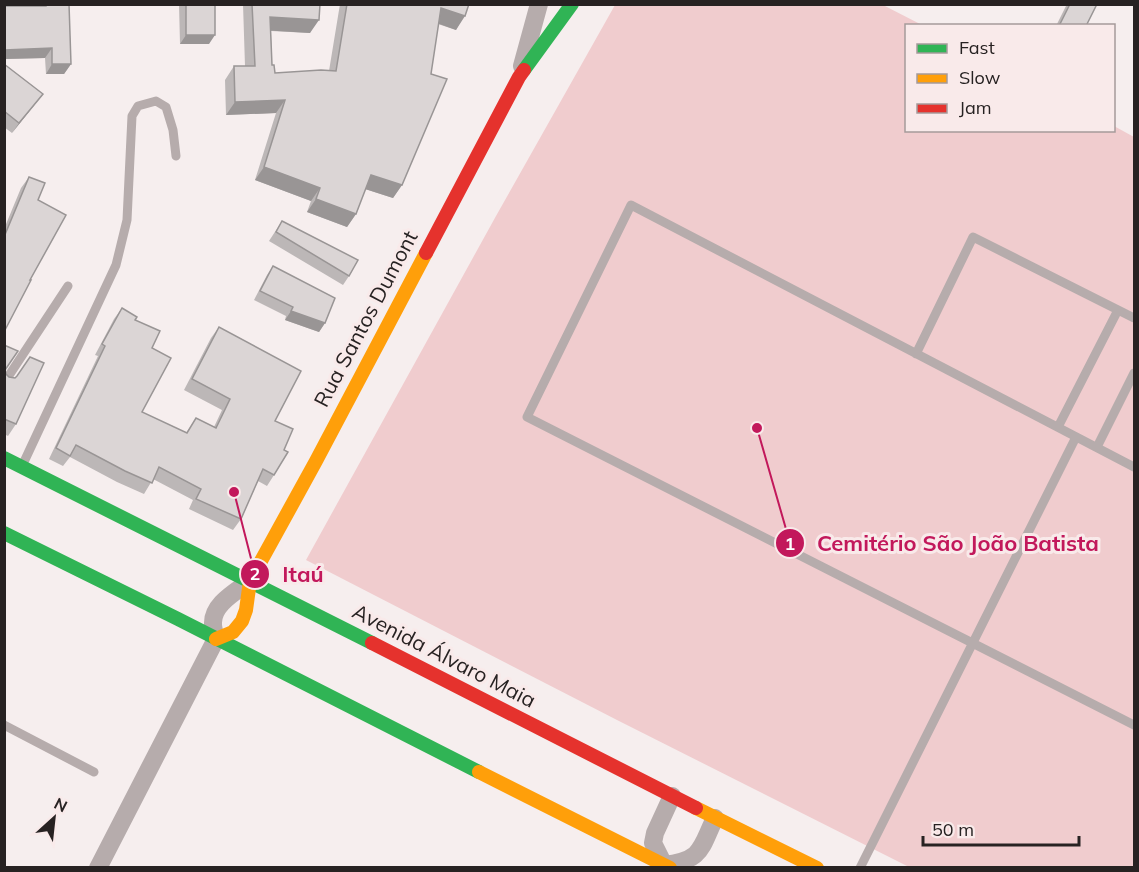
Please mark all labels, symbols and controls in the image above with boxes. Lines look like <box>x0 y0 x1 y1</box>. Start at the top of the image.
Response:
legend <box>905 24 1115 132</box>
text: Fast <box>959 36 995 59</box>
text: Slow <box>959 66 1001 89</box>
text: Jam <box>959 96 992 119</box>
street label: Rua Santos Dumont <box>308 226 423 411</box>
callout: Cemitério São João Batista <box>775 523 1111 563</box>
text: Cemitério São João Batista <box>817 529 1099 557</box>
text: 1 <box>785 532 795 555</box>
callout: Itaú <box>240 554 335 594</box>
text: Itaú <box>282 560 324 588</box>
text: 2 <box>250 562 260 585</box>
street label: Avenida Álvaro Maia <box>348 598 541 713</box>
north arrow <box>24 788 84 848</box>
text: N <box>51 793 71 816</box>
scale bar <box>923 809 1079 847</box>
text: 50 m <box>932 818 974 841</box>

